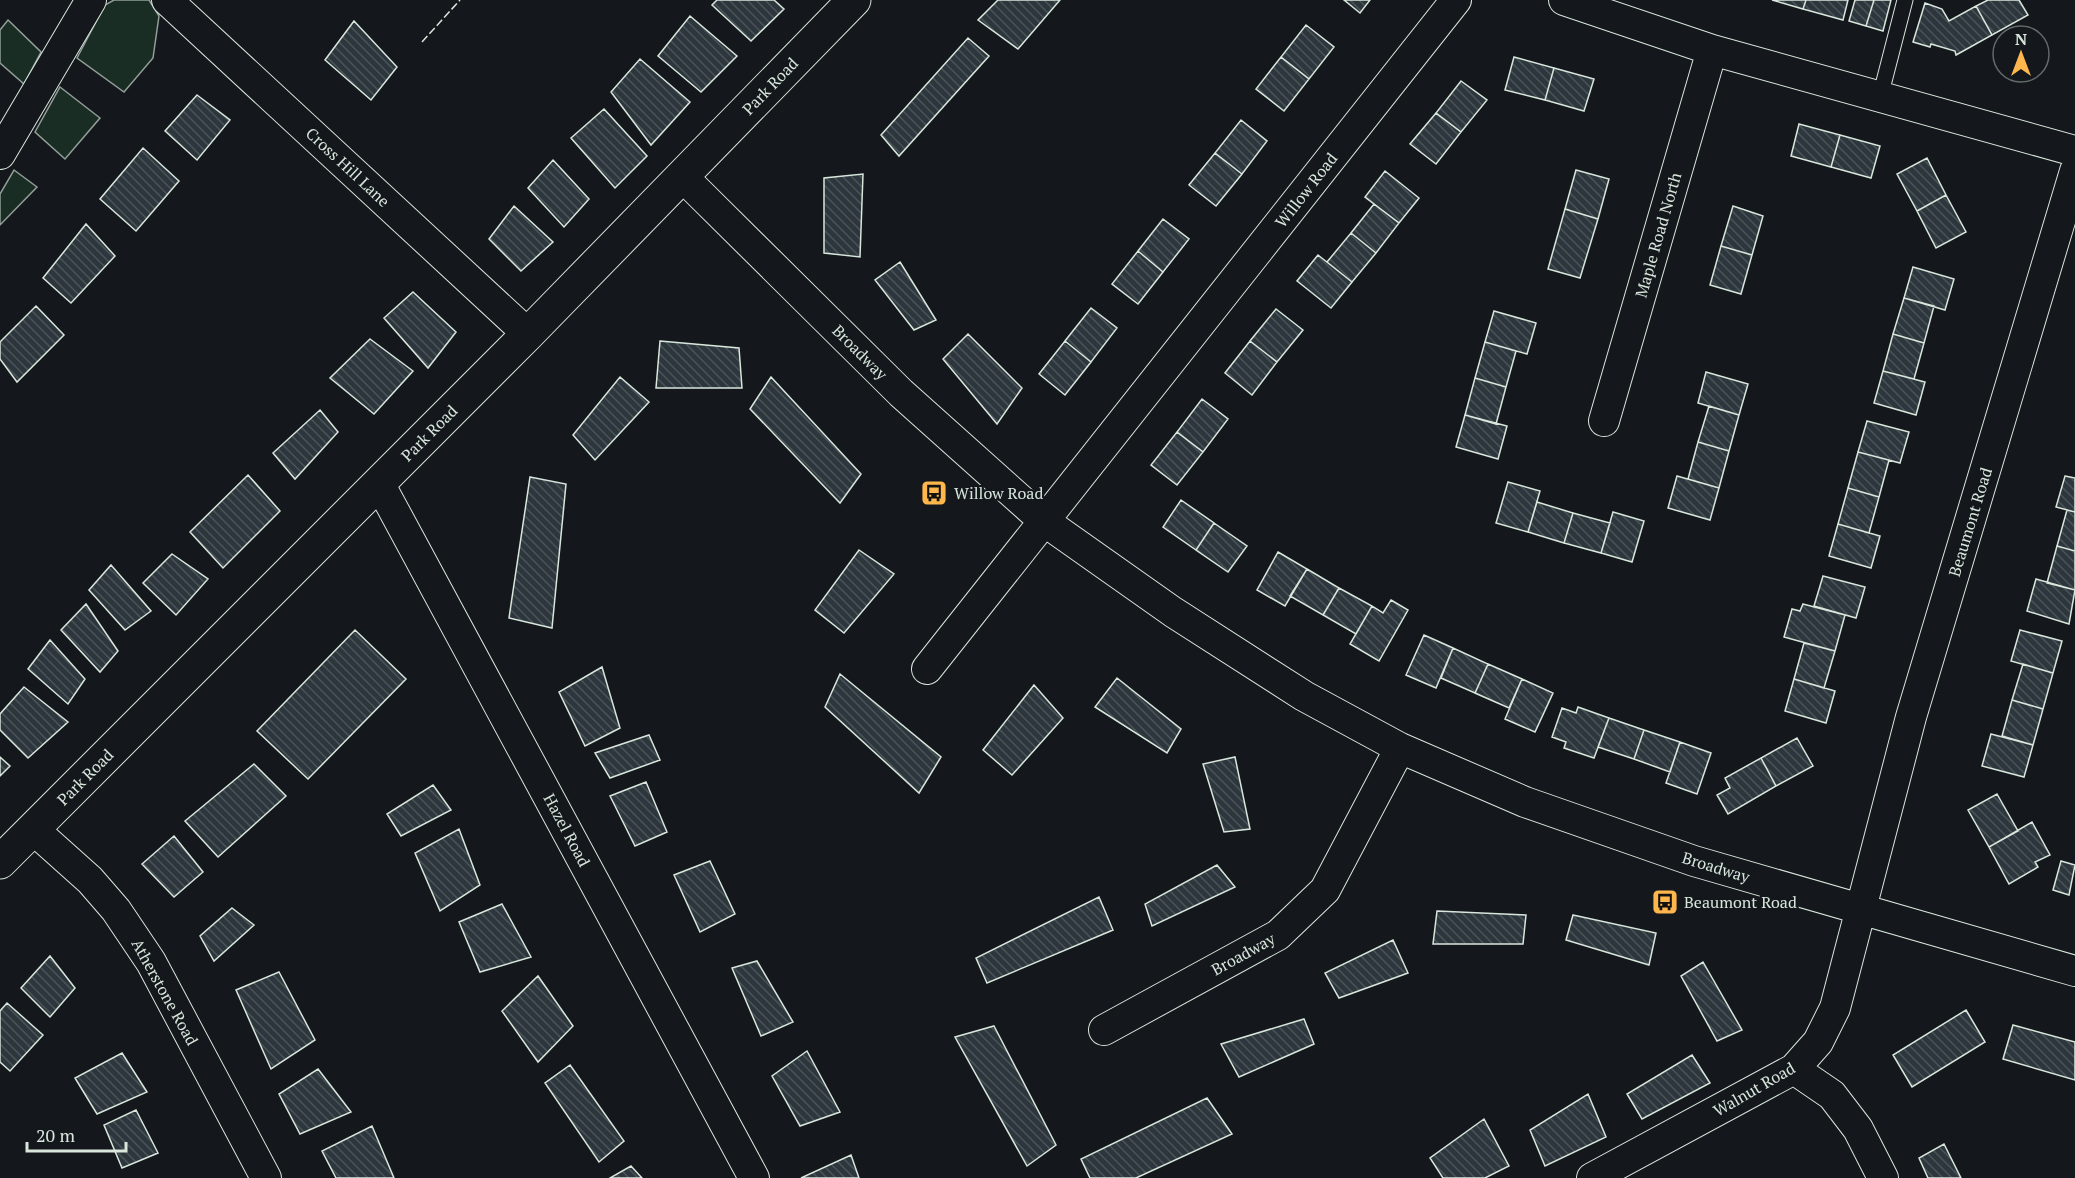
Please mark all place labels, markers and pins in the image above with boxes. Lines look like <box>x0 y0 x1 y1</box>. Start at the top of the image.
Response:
bus stop icon: Willow Road <box>919 478 949 508</box>
place label: Willow Road <box>954 482 1043 504</box>
bus stop icon: Beaumont Road <box>1650 887 1680 917</box>
place label: Beaumont Road <box>1684 891 1797 913</box>

